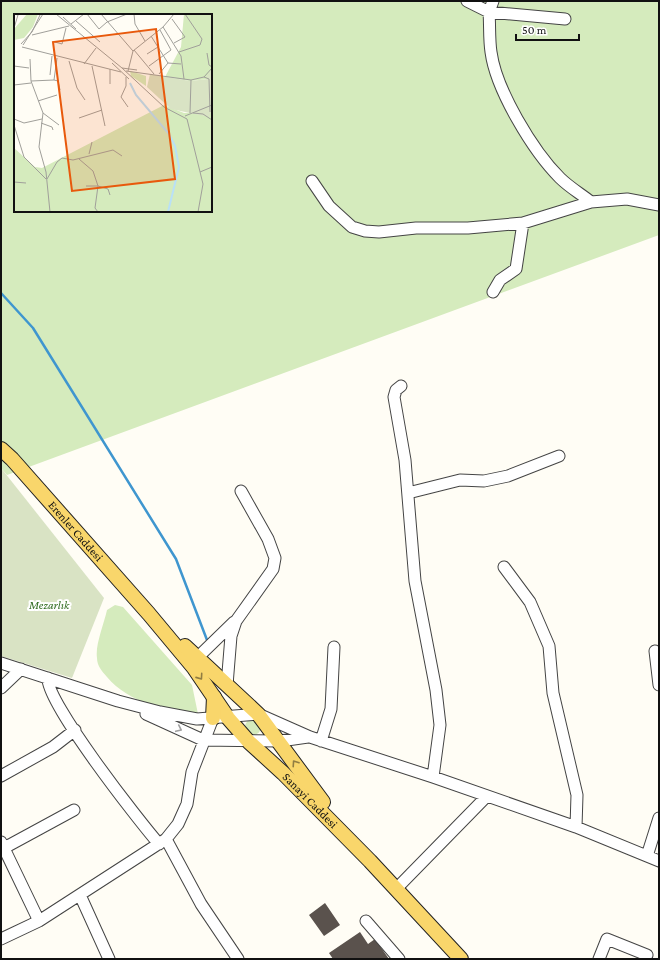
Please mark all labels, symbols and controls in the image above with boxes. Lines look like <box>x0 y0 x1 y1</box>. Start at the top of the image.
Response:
inset map <box>14 14 212 212</box>
scale bar <box>516 16 579 42</box>
text: 50 m <box>522 23 547 37</box>
street label: Erenler Caddesi <box>45 498 106 564</box>
park label: Mezarlık <box>28 598 70 612</box>
one-way arrow <box>195 673 203 680</box>
one-way arrow <box>174 724 182 732</box>
one-way arrow <box>293 761 300 768</box>
street label: Sanayi Caddesi <box>280 770 341 831</box>

